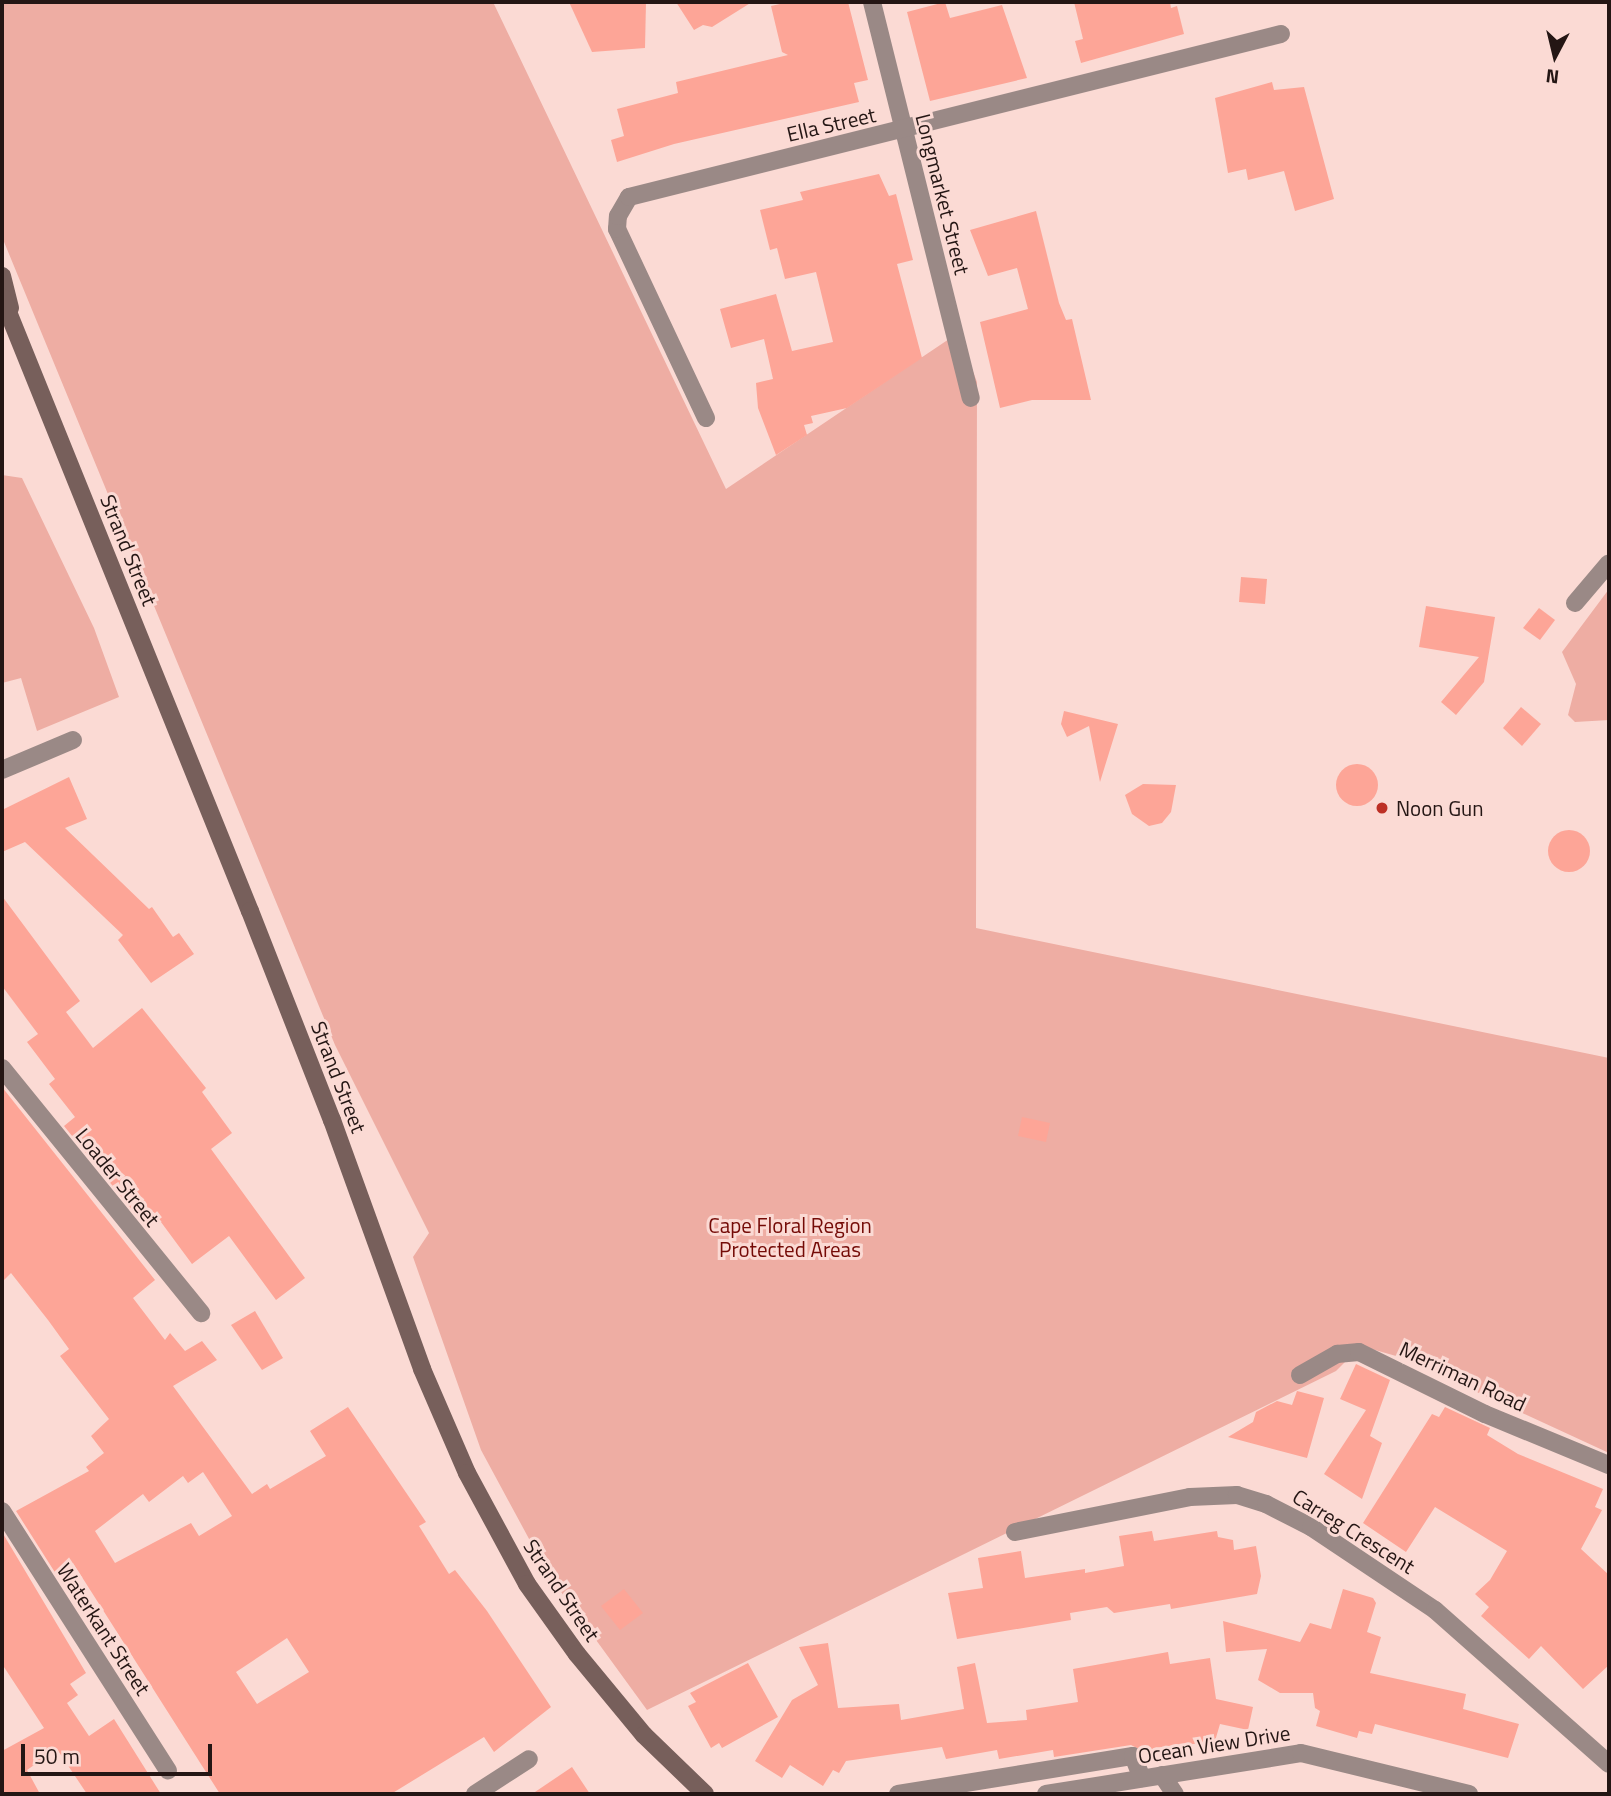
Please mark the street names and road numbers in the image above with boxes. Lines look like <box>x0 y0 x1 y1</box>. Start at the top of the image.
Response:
street label: Ella Street <box>784 102 878 146</box>
street label: Longmarket Street <box>911 111 975 277</box>
street label: Strand Street <box>95 491 163 609</box>
street label: Strand Street <box>306 1018 372 1136</box>
street label: Loader Street <box>71 1123 165 1231</box>
street label: Merriman Road <box>1396 1336 1530 1416</box>
street label: Carreg Crescent <box>1288 1483 1420 1579</box>
street label: Strand Street <box>519 1534 605 1646</box>
street label: Waterkant Street <box>52 1558 156 1700</box>
street label: Ocean View Drive <box>1136 1720 1292 1768</box>

